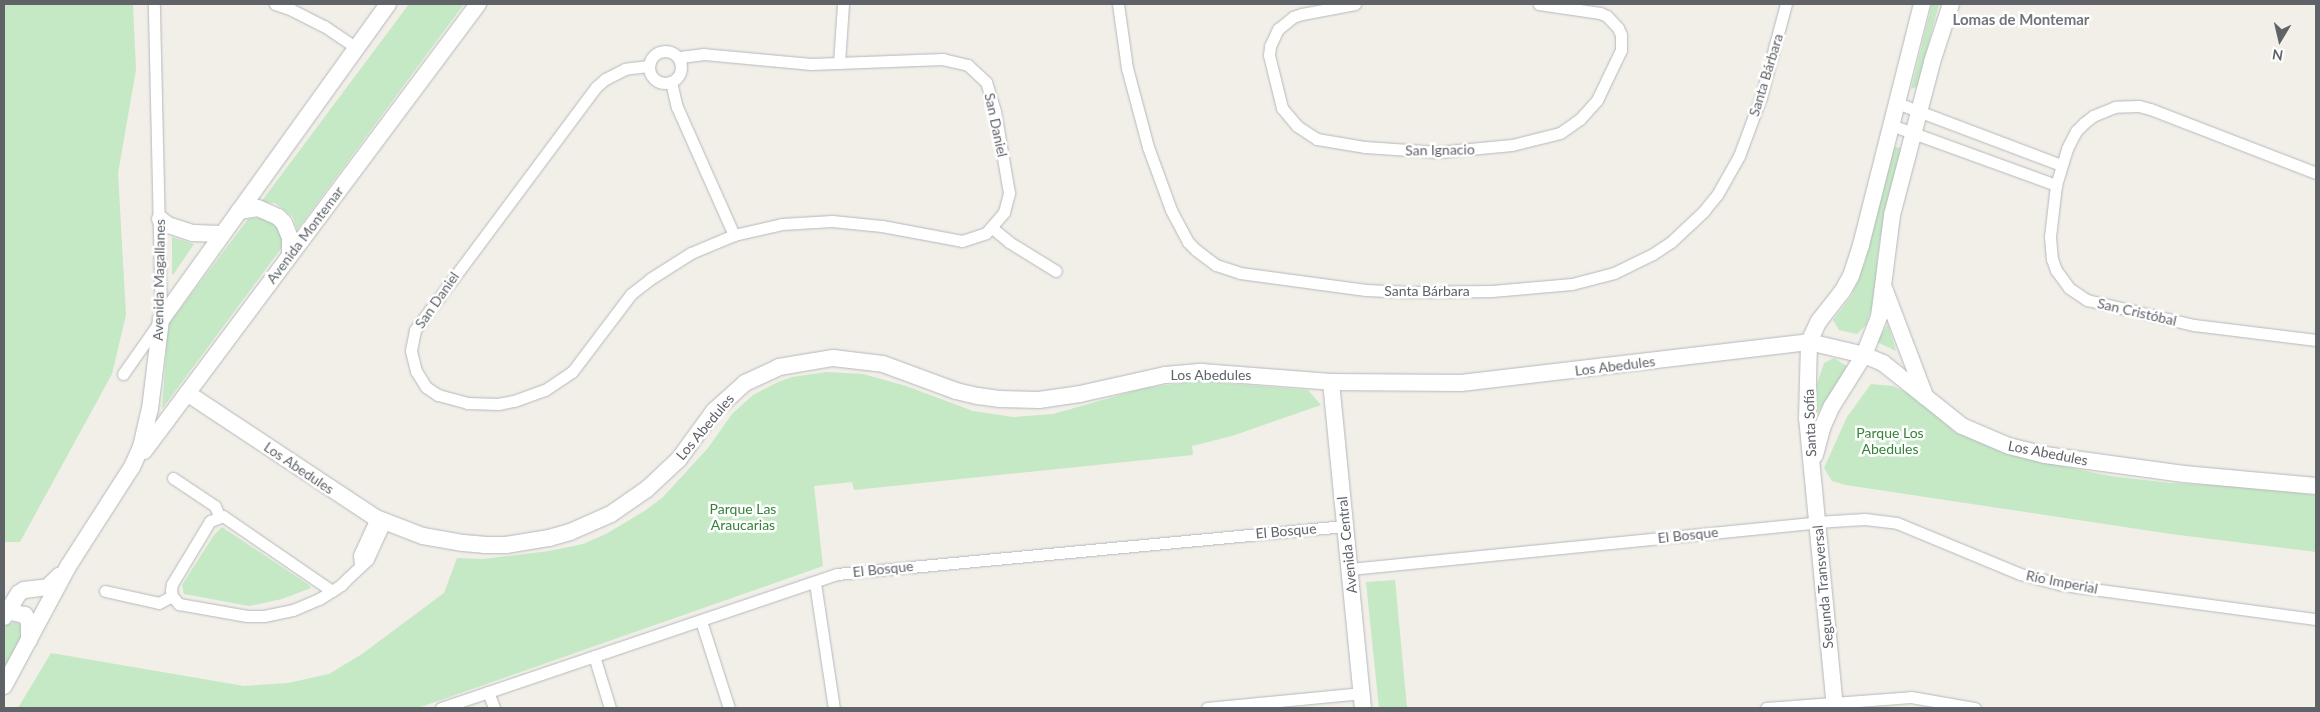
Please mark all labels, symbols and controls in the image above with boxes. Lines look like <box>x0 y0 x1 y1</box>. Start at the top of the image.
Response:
district label: Lomas de Montemar <box>1953 11 2089 29</box>
north arrow <box>2255 15 2305 65</box>
street label: Santa Bárbara <box>1745 32 1787 118</box>
text: N <box>2271 46 2284 65</box>
street label: San Daniel <box>981 91 1011 159</box>
street label: San Ignacio <box>1405 141 1475 159</box>
street label: Avenida Montemar <box>263 183 347 287</box>
street label: Avenida Magallanes <box>150 219 168 341</box>
street label: San Daniel <box>411 269 463 331</box>
street label: Santa Bárbara <box>1384 283 1470 299</box>
street label: San Cristóbal <box>2096 295 2178 329</box>
street label: Los Abedules <box>1574 353 1656 379</box>
street label: Los Abedules <box>1170 367 1252 383</box>
street label: Santa Sofía <box>1800 389 1820 457</box>
street label: Los Abedules <box>672 390 738 464</box>
park label: Parque Los Abedules <box>1856 425 1924 458</box>
street label: Los Abedules <box>2006 437 2090 469</box>
street label: Los Abedules <box>261 438 337 498</box>
street label: Avenida Central <box>1334 496 1360 594</box>
park label: Parque Las Araucarias <box>710 501 776 534</box>
street label: El Bosque <box>1255 520 1317 542</box>
street label: El Bosque <box>1657 523 1719 547</box>
street label: Segunda Transversal <box>1809 524 1837 650</box>
street label: El Bosque <box>852 557 914 581</box>
street label: Río Imperial <box>2025 567 2099 597</box>

